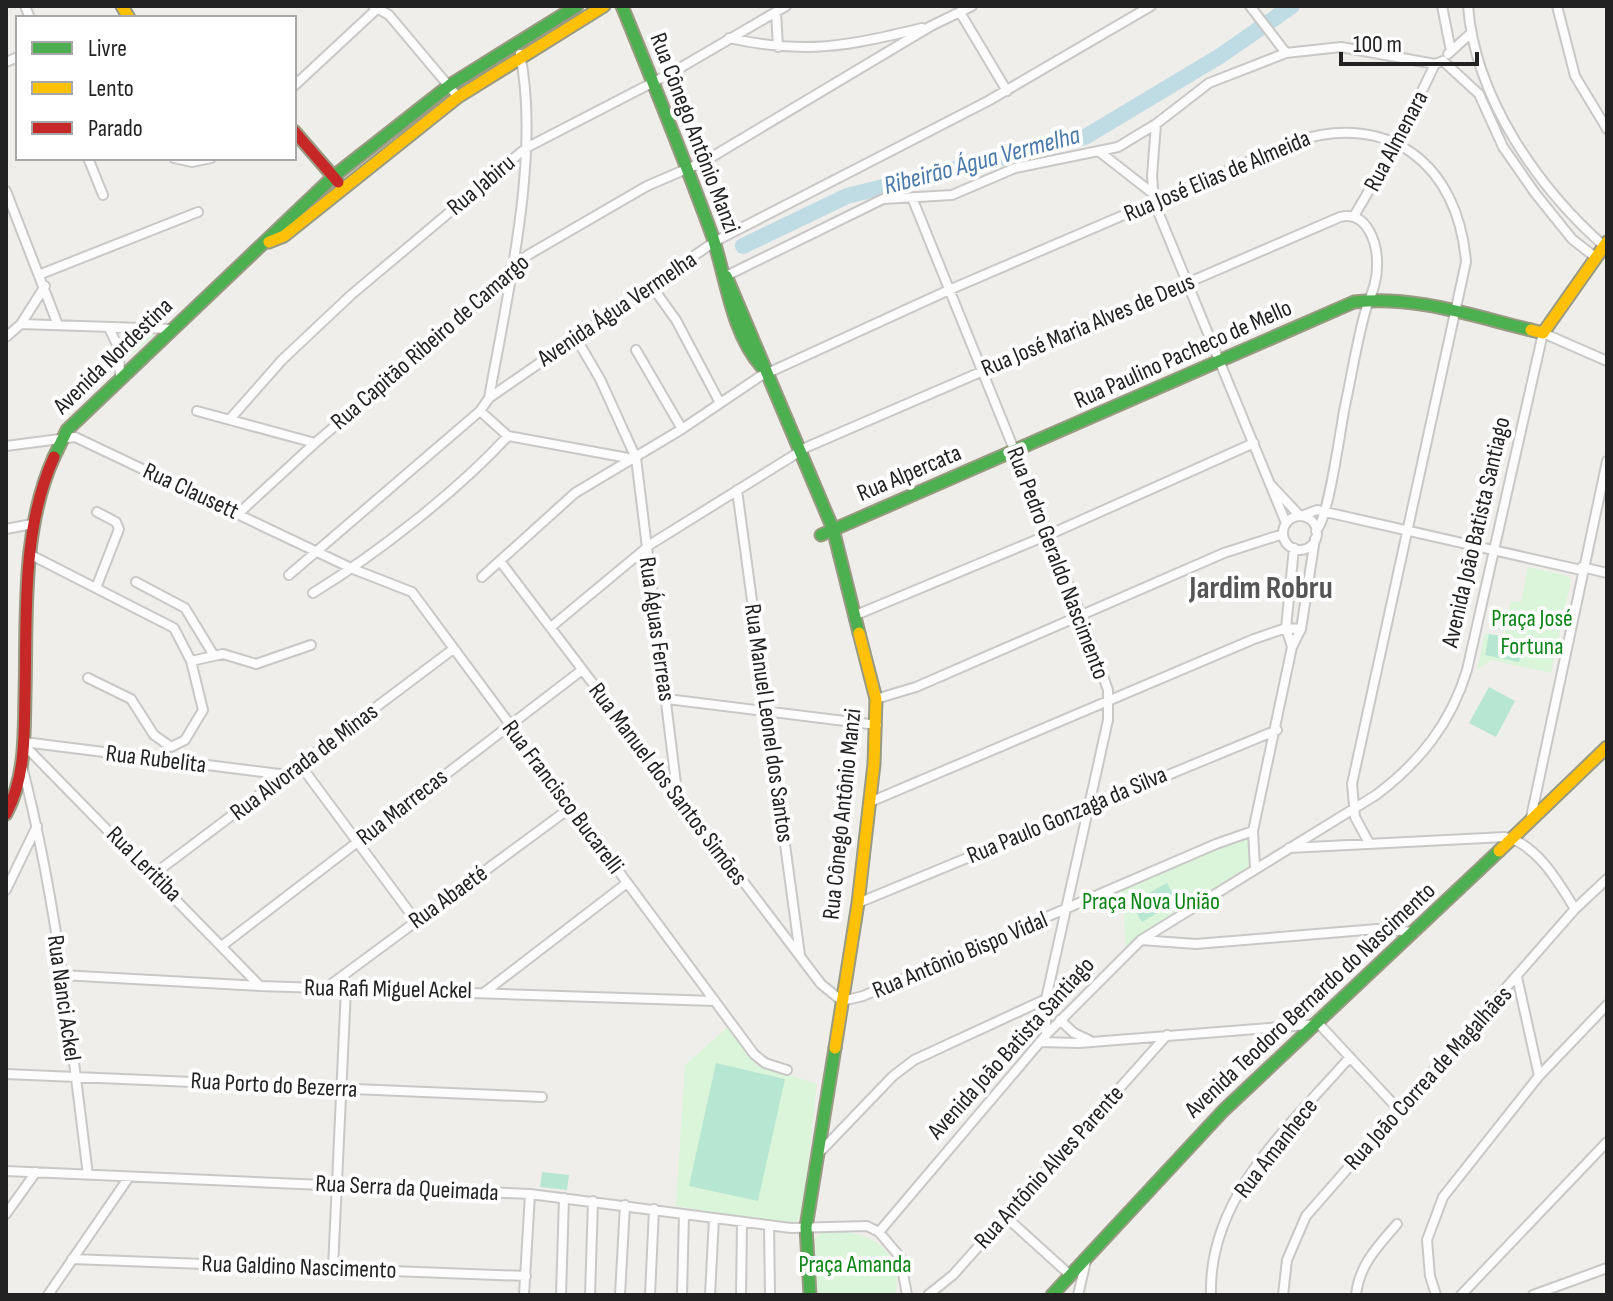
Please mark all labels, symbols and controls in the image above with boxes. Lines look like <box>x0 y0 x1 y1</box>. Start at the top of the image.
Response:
legend <box>16 16 296 160</box>
scale bar <box>1341 16 1477 66</box>
street label: Rua Cônego Antônio Manzi <box>643 29 747 237</box>
text: 100 m <box>1353 30 1402 59</box>
text: Livre <box>88 34 127 63</box>
text: Lento <box>88 74 134 103</box>
street label: Rua Almenara <box>1357 86 1435 196</box>
text: Parado <box>88 114 143 143</box>
water label: Ribeirão Água Vermelha <box>881 120 1084 202</box>
street label: Rua José Elias de Almeida <box>1120 124 1314 228</box>
street label: Rua Jabiru <box>441 148 521 222</box>
street label: Avenida Água Vermelha <box>531 245 702 373</box>
street label: Rua Capitão Ribeiro de Camargo <box>325 248 535 436</box>
street label: Rua José Maria Alves de Deus <box>977 267 1199 383</box>
street label: Avenida Nordestina <box>47 292 179 421</box>
street label: Rua Paulino Pacheco de Mello <box>1070 293 1296 415</box>
street label: Avenida João Batista Santiago <box>1435 414 1517 651</box>
street label: Rua Alpercata <box>853 438 965 508</box>
street label: Rua Pedro Geraldo Nascimento <box>1000 443 1116 683</box>
street label: Rua Clausett <box>138 456 244 526</box>
street label: Rua Águas Ferreas <box>633 555 681 703</box>
district label: Jardim Robru <box>1188 569 1333 608</box>
street label: Rua Manuel Leonel dos Santos <box>738 602 800 844</box>
park label: Praça José Fortuna <box>1491 604 1573 661</box>
street label: Rua Manuel dos Santos Simões <box>582 677 754 891</box>
street label: Rua Alvorada de Minas <box>224 697 384 827</box>
street label: Rua Cônego Antônio Manzi <box>816 707 868 921</box>
street label: Rua Francisco Bucarelli <box>496 715 630 879</box>
street label: Rua Rubelita <box>104 738 208 780</box>
street label: Rua Paulo Gonzaga da Silva <box>963 760 1171 870</box>
street label: Rua Marrecas <box>351 762 453 852</box>
street label: Rua Leritiba <box>100 820 188 908</box>
street label: Rua Abaeté <box>403 859 493 935</box>
street label: Avenida Teodoro Bernardo do Nascimento <box>1178 876 1441 1125</box>
park label: Praça Nova União <box>1082 887 1220 916</box>
street label: Rua Antônio Bispo Vidal <box>868 905 1052 1005</box>
street label: Rua Nanci Ackel <box>41 933 87 1063</box>
street label: Avenida João Batista Santiago <box>921 951 1101 1146</box>
street label: Rua Rafi Miguel Ackel <box>304 973 472 1005</box>
street label: Rua João Correa de Magalhães <box>1338 980 1518 1176</box>
street label: Rua Porto do Bezerra <box>190 1066 358 1104</box>
street label: Rua Antônio Alves Parente <box>968 1079 1130 1255</box>
street label: Rua Amanhece <box>1228 1092 1324 1204</box>
street label: Rua Serra da Queimada <box>315 1169 499 1207</box>
street label: Rua Galdino Nascimento <box>201 1249 397 1285</box>
park label: Praça Amanda <box>798 1250 912 1279</box>

